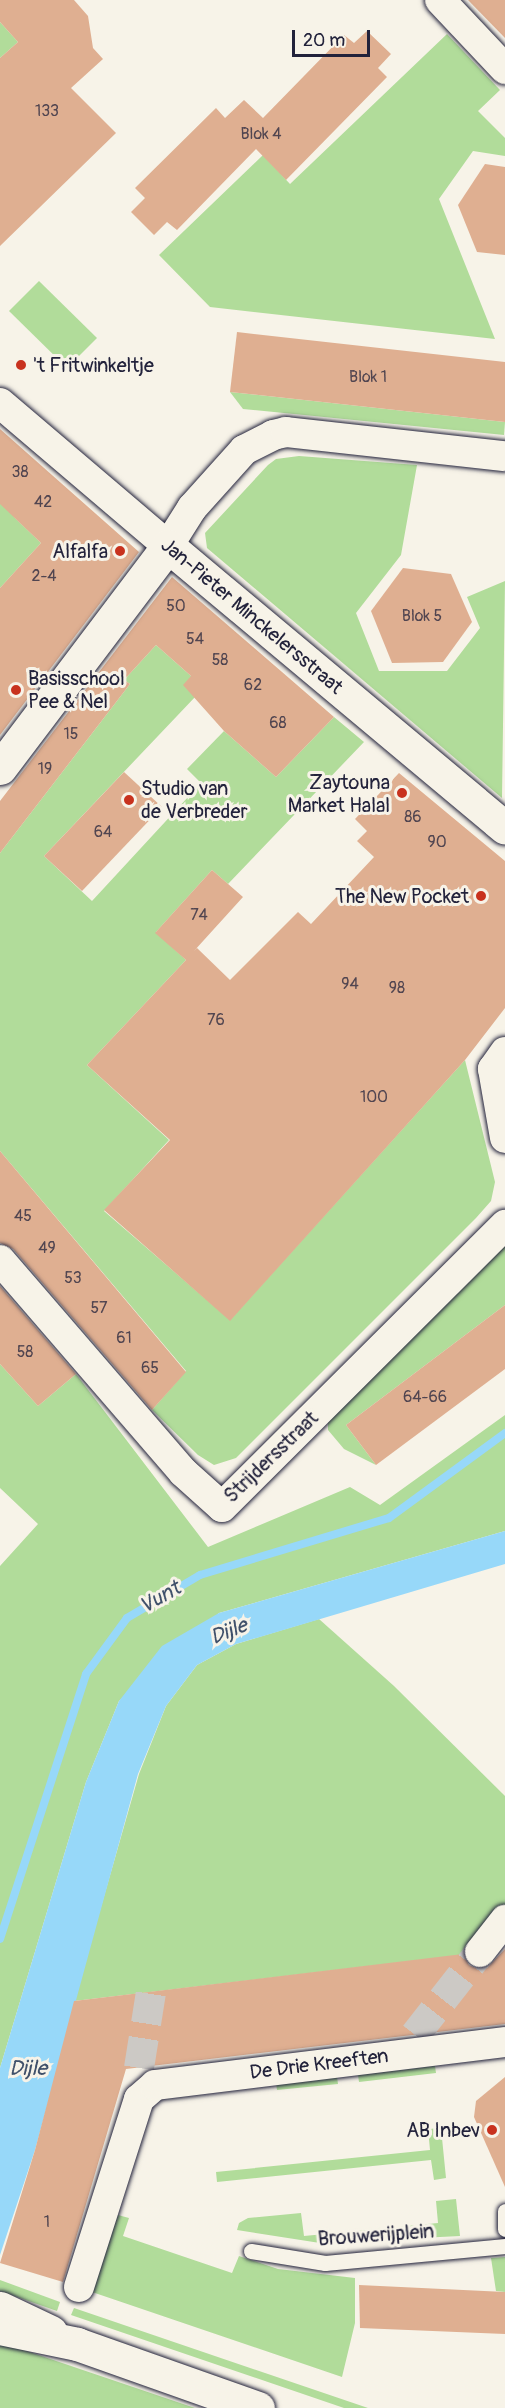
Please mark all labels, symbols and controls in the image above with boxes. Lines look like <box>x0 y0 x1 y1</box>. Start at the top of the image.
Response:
scale bar <box>295 18 373 56</box>
text: 20 m <box>303 29 345 52</box>
house number: 133 <box>35 101 59 121</box>
house number: Blok 4 <box>241 124 281 144</box>
place label: 't Fritwinkeltje <box>33 353 154 377</box>
marker: 't Fritwinkeltje <box>14 358 28 372</box>
house number: Blok 1 <box>349 367 387 387</box>
house number: 38 <box>12 462 28 482</box>
house number: 42 <box>34 492 52 512</box>
street label: Jan-Pieter Minckelersstraat <box>156 533 348 699</box>
place label: Alfalfa <box>52 539 108 563</box>
marker: Alfalfa <box>113 544 127 558</box>
house number: 2-4 <box>31 566 57 586</box>
house number: 50 <box>166 596 186 616</box>
house number: Blok 5 <box>402 606 442 626</box>
house number: 54 <box>186 629 204 649</box>
house number: 58 <box>212 650 228 670</box>
place label: Basisschool Pee & Nel <box>28 666 125 713</box>
house number: 62 <box>244 675 262 695</box>
marker: Basisschool Pee & Nel <box>9 683 23 697</box>
house number: 68 <box>269 713 287 733</box>
house number: 15 <box>64 724 78 744</box>
house number: 19 <box>38 759 52 779</box>
place label: Zaytouna Market Halal <box>288 770 390 817</box>
place label: Studio van de Verbreder <box>141 777 248 824</box>
marker: Zaytouna Market Halal <box>395 786 409 800</box>
marker: Studio van de Verbreder <box>122 793 136 807</box>
house number: 86 <box>404 807 422 827</box>
house number: 64 <box>94 822 112 842</box>
house number: 90 <box>427 832 447 852</box>
place label: The New Pocket <box>335 884 469 908</box>
marker: The New Pocket <box>474 889 488 903</box>
house number: 74 <box>190 905 208 925</box>
house number: 94 <box>341 974 359 994</box>
house number: 98 <box>389 978 405 998</box>
house number: 76 <box>207 1010 225 1030</box>
house number: 100 <box>360 1087 388 1107</box>
house number: 45 <box>14 1206 32 1226</box>
house number: 49 <box>38 1238 56 1258</box>
house number: 53 <box>64 1268 82 1288</box>
house number: 57 <box>90 1298 108 1318</box>
house number: 61 <box>116 1328 132 1348</box>
house number: 58 <box>17 1342 33 1362</box>
house number: 65 <box>141 1358 159 1378</box>
house number: 64-66 <box>403 1387 447 1407</box>
street label: Strijdersstraat <box>219 1406 323 1508</box>
water label: Vunt <box>135 1576 185 1620</box>
water label: Dijle <box>207 1613 251 1651</box>
street label: De Drie Kreeften <box>248 2044 390 2084</box>
water label: Dijle <box>9 2056 47 2082</box>
place label: AB Inbev <box>406 2118 480 2142</box>
marker: AB Inbev <box>485 2123 499 2137</box>
house number: 1 <box>44 2212 50 2232</box>
street label: Brouwerijplein <box>317 2219 435 2251</box>

